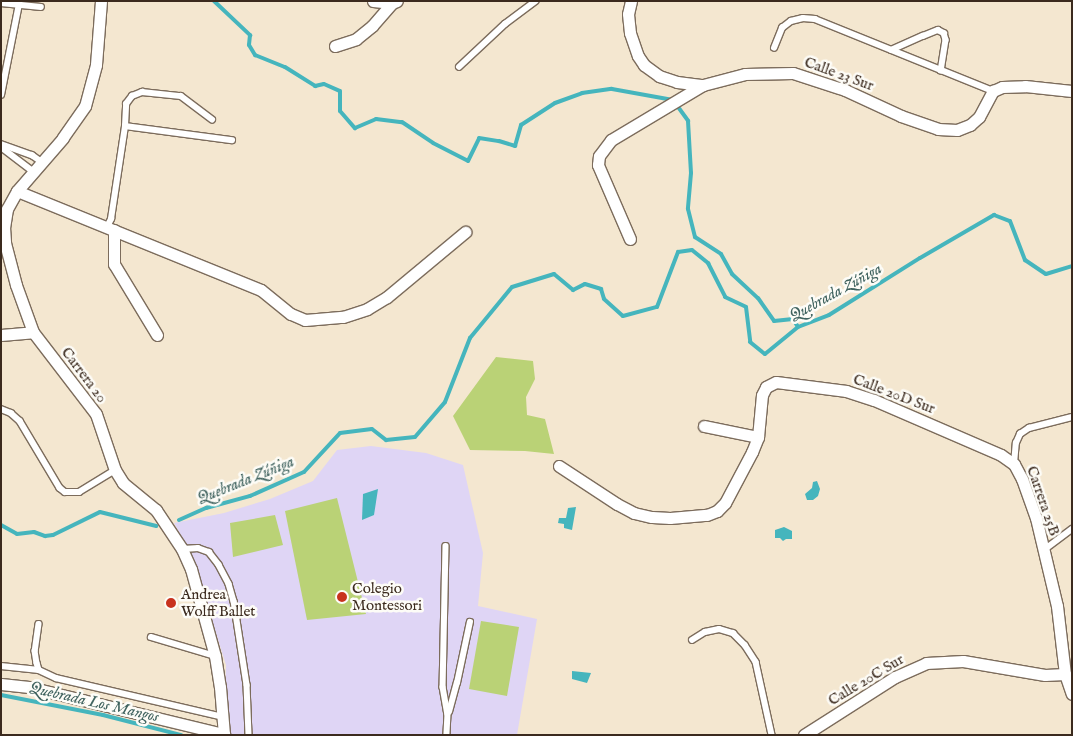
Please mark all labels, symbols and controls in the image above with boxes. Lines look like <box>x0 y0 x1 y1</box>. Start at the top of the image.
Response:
street label: Calle 23 Sur <box>802 53 876 95</box>
water label: Quebrada Zúñiga <box>786 260 886 326</box>
street label: Carrera 20 <box>57 344 111 406</box>
street label: Calle 20D Sur <box>851 370 937 418</box>
water label: Quebrada Zúñiga <box>195 453 297 509</box>
street label: Carrera 25B <box>1023 464 1063 538</box>
place label: Colegio Montessori <box>352 579 422 614</box>
place label: Andrea Wolff Ballet <box>181 585 255 620</box>
marker: Colegio Montessori <box>336 591 348 603</box>
marker: Andrea Wolff Ballet <box>165 597 177 609</box>
street label: Calle 20C Sur <box>825 650 907 710</box>
water label: Quebrada Los Mangos <box>28 679 160 727</box>

